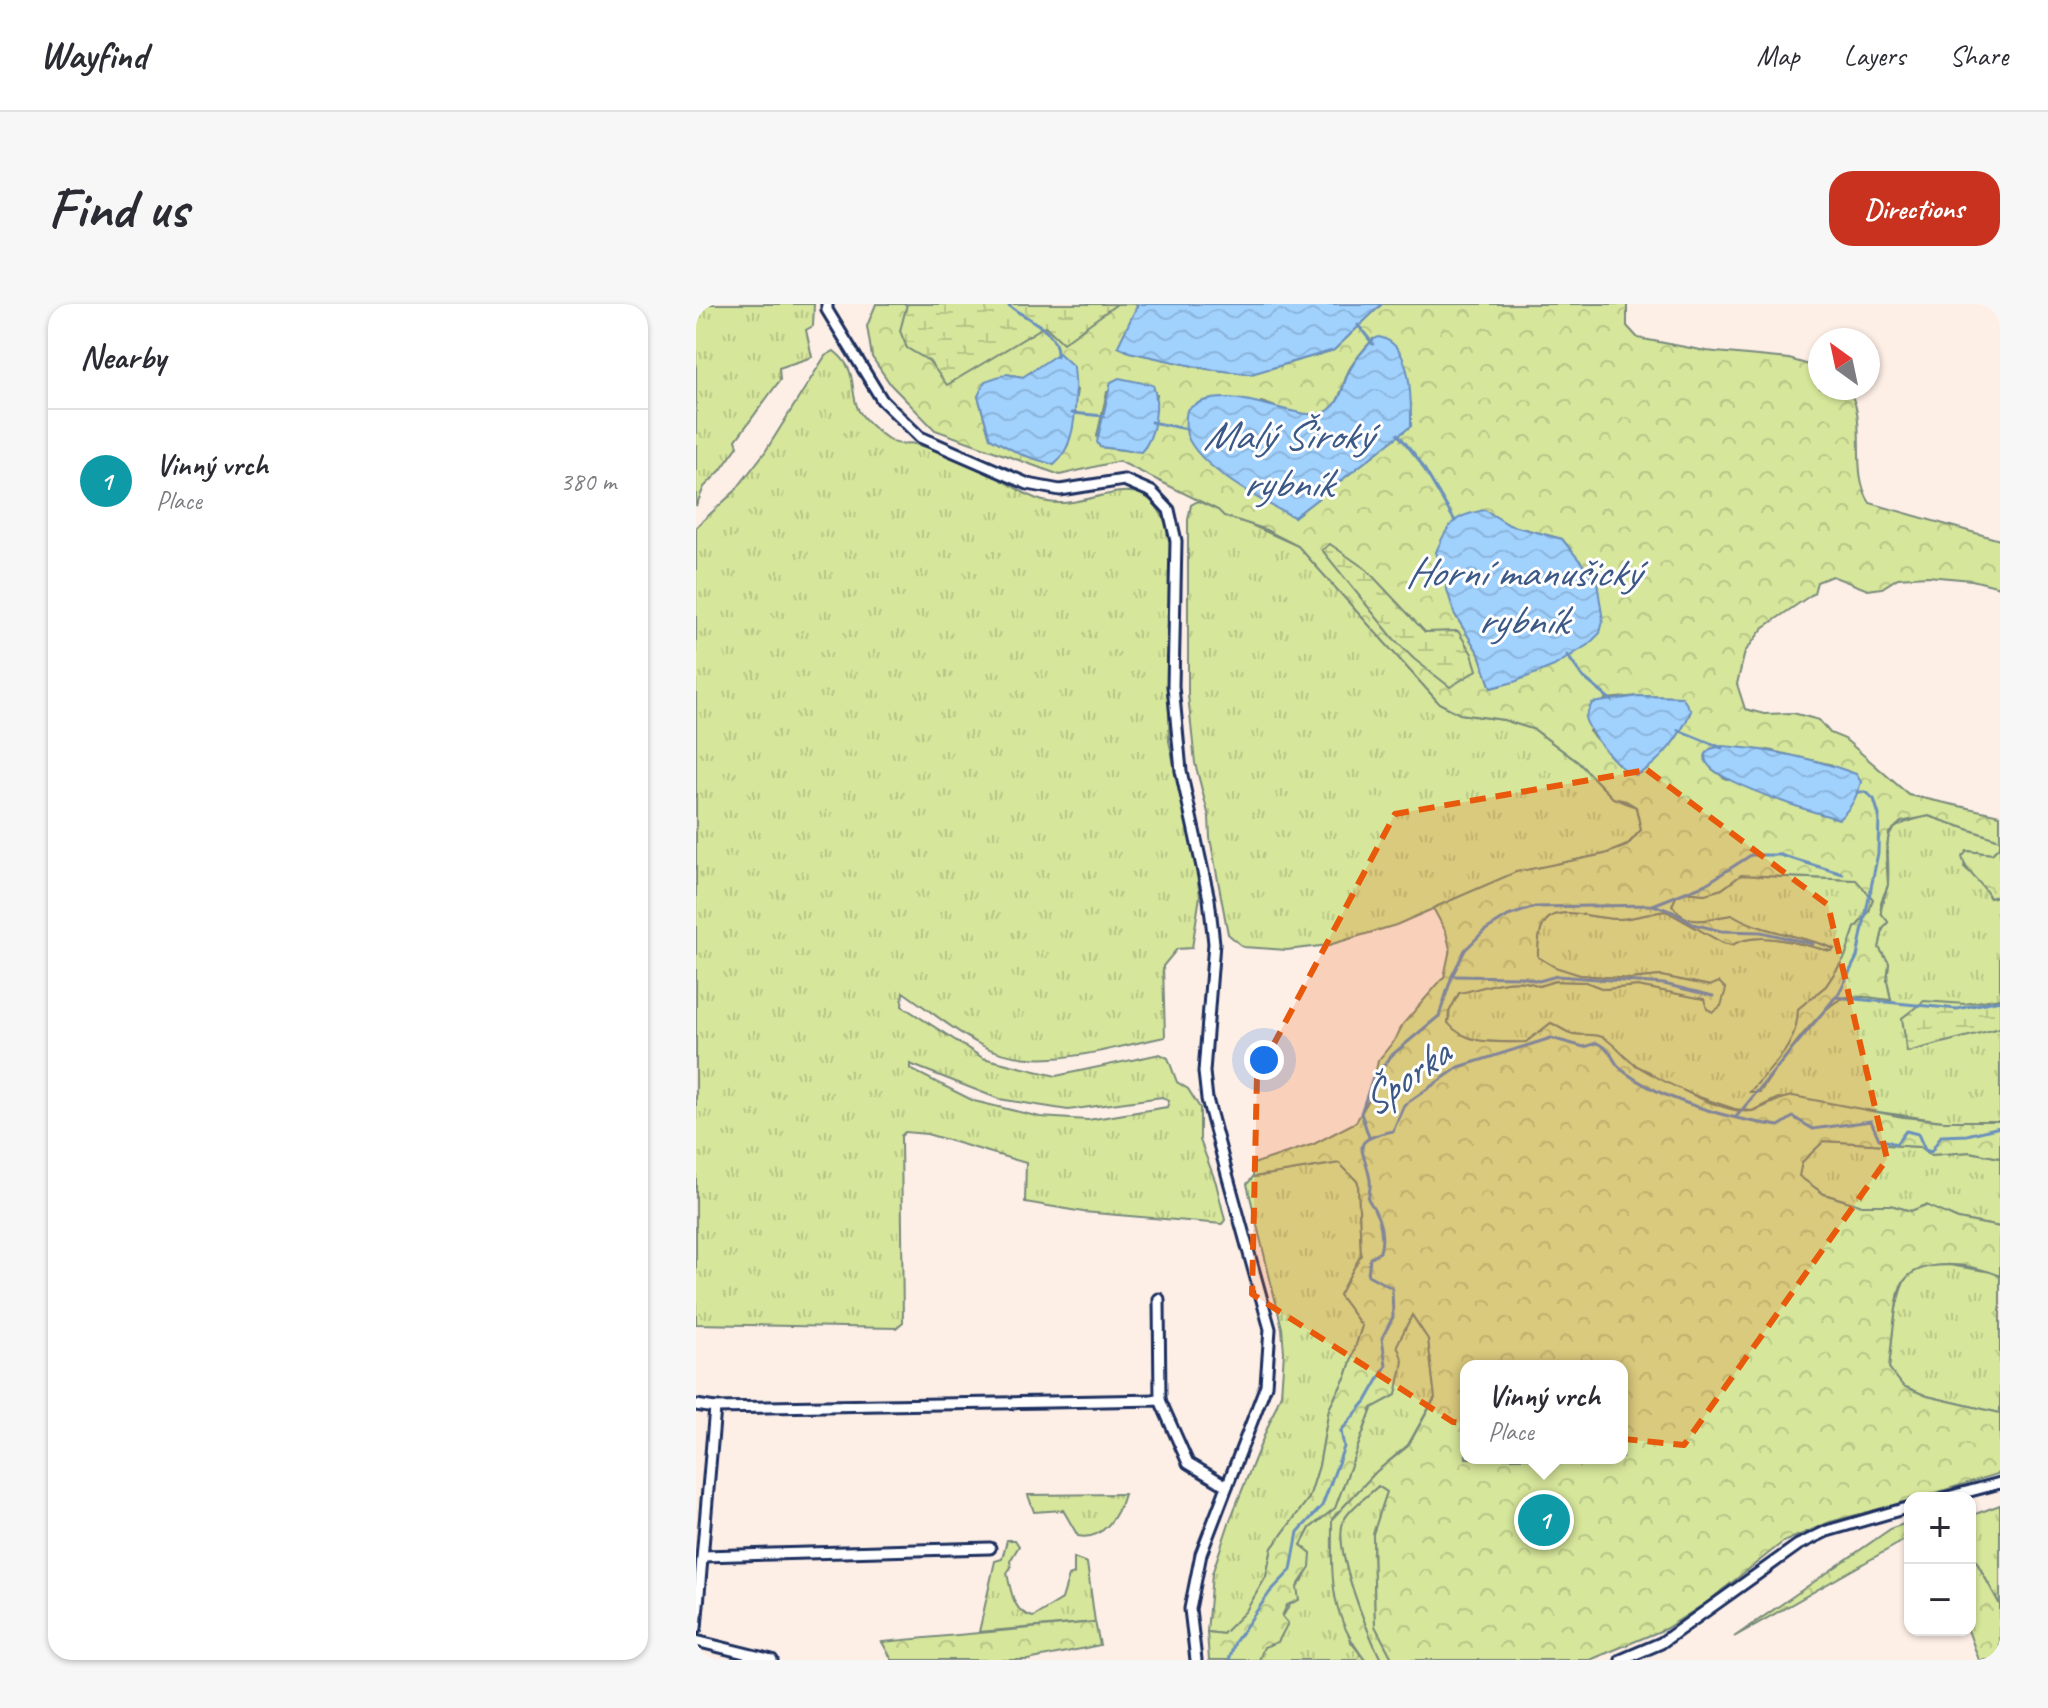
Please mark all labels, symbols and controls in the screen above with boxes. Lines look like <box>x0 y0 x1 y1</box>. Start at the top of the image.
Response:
text: Wayfind <box>40 32 147 79</box>
text: Map <box>1757 38 1800 73</box>
text: Layers <box>1844 38 1905 73</box>
text: Share <box>1949 38 2008 73</box>
button: Directions <box>1829 171 2000 246</box>
text: Find us <box>48 173 188 244</box>
north arrow <box>1808 328 1880 400</box>
text: Nearby <box>80 335 166 378</box>
water label: Malý Široký rybník <box>1203 409 1381 510</box>
text: Vinný vrch <box>156 446 268 484</box>
text: 1 <box>100 465 112 498</box>
text: 380 m <box>560 465 616 498</box>
text: Place <box>156 484 202 517</box>
water label: Horní manušický rybník <box>1405 546 1648 647</box>
water label: Šporka <box>1350 1025 1464 1128</box>
your location <box>1244 1040 1284 1080</box>
popup <box>1460 1360 1628 1464</box>
text: Vinný vrch <box>1488 1377 1600 1415</box>
text: Place <box>1488 1415 1534 1448</box>
pin: 1 <box>1518 1490 1570 1550</box>
map controls <box>1904 1492 1976 1636</box>
button: + <box>1904 1492 1976 1564</box>
button: − <box>1904 1564 1976 1636</box>

